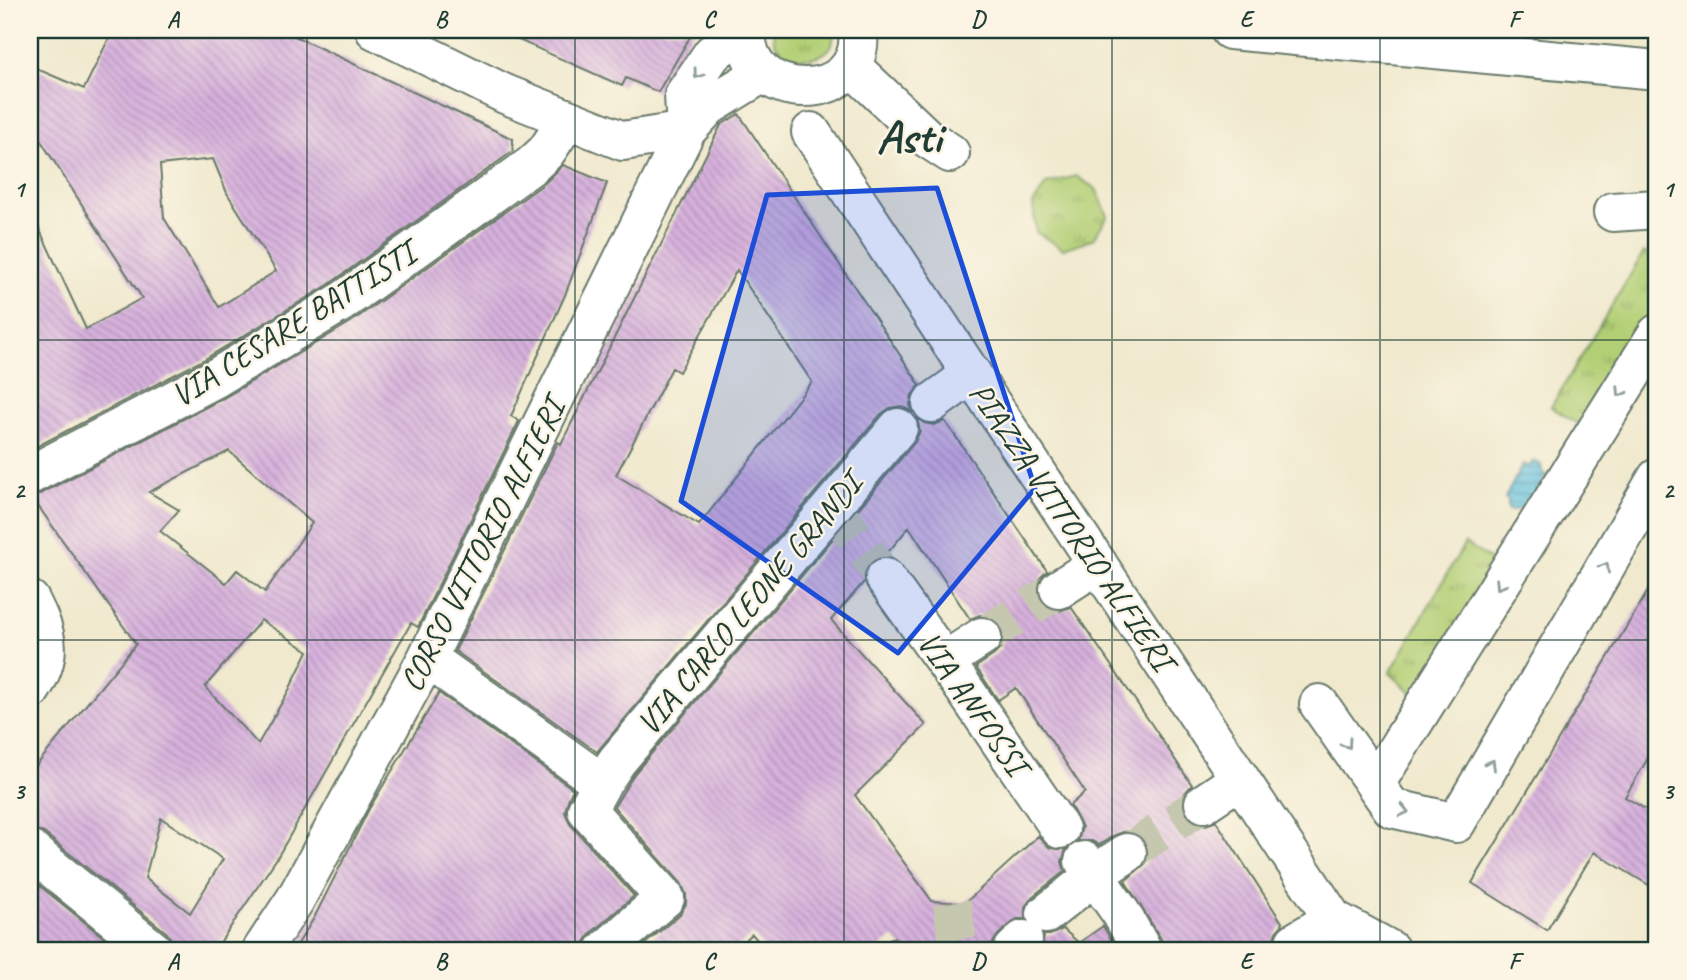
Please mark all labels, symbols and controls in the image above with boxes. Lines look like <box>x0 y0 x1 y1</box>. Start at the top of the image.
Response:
text: A <box>167 5 181 34</box>
text: B <box>435 5 449 34</box>
text: C <box>704 5 718 34</box>
text: D <box>971 5 987 34</box>
text: E <box>1240 5 1256 34</box>
text: F <box>1509 5 1525 34</box>
one-way arrow <box>694 66 706 79</box>
district label: Asti <box>877 107 947 166</box>
text: 1 <box>14 175 27 204</box>
text: 1 <box>1663 175 1676 204</box>
street label: VIA CESARE BATTISTI <box>163 228 429 416</box>
street label: PIAZZA VITTORIO ALFIERI <box>960 374 1188 684</box>
one-way arrow <box>1616 385 1629 398</box>
street label: CORSO VITTORIO ALFIERI <box>390 386 577 698</box>
street label: VIA CARLO LEONE GRANDI <box>627 459 875 744</box>
text: 2 <box>14 476 27 505</box>
text: 2 <box>1663 476 1676 505</box>
one-way arrow <box>1597 562 1610 575</box>
one-way arrow <box>1495 577 1508 590</box>
street label: VIA ANFOSSI <box>908 623 1042 788</box>
one-way arrow <box>1339 736 1351 749</box>
one-way arrow <box>1483 759 1496 771</box>
text: 3 <box>14 777 27 806</box>
text: 3 <box>1663 777 1676 806</box>
one-way arrow <box>1398 802 1410 817</box>
text: A <box>167 947 181 976</box>
text: B <box>435 947 449 976</box>
text: C <box>704 947 718 976</box>
text: D <box>971 947 987 976</box>
text: E <box>1240 947 1256 976</box>
text: F <box>1509 947 1525 976</box>

